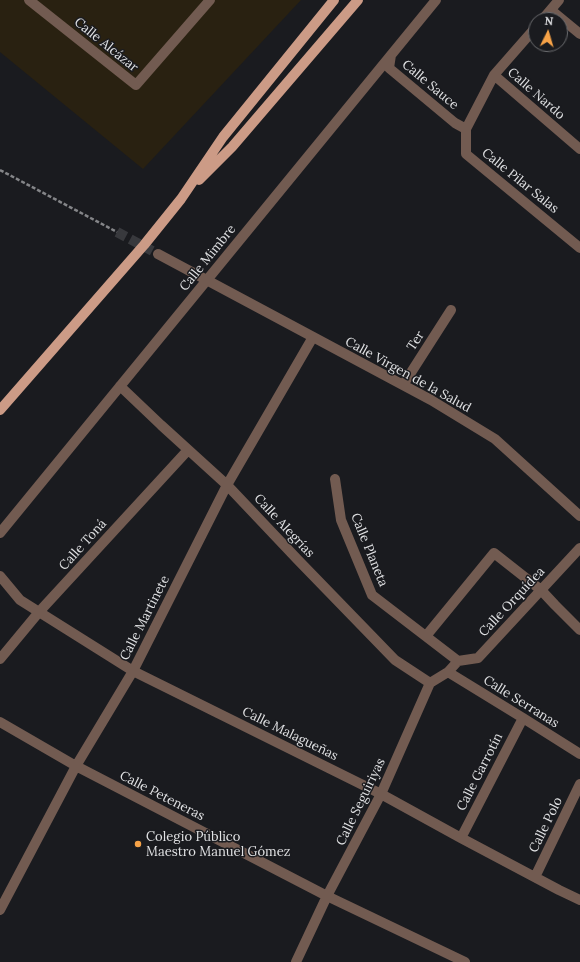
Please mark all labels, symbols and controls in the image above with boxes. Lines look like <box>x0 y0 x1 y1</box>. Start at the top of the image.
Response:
north arrow <box>528 12 568 52</box>
text: N <box>544 14 554 28</box>
street label: Calle Alcázar <box>71 15 141 75</box>
street label: Calle Sauce <box>399 57 461 113</box>
street label: Calle Nardo <box>504 65 568 123</box>
street label: Calle Pilar Salas <box>478 145 562 217</box>
street label: Calle Mimbre <box>177 222 239 294</box>
street label: Ter <box>404 328 428 354</box>
street label: Calle Virgen de la Salud <box>342 334 474 416</box>
street label: Calle Alegrías <box>251 491 317 561</box>
street label: Calle Planeta <box>347 511 391 589</box>
street label: Calle Toná <box>56 516 110 574</box>
street label: Calle Orquídea <box>476 564 548 640</box>
street label: Calle Martinete <box>117 573 173 663</box>
street label: Calle Serranas <box>480 673 562 731</box>
street label: Calle Malagueñas <box>239 704 341 764</box>
street label: Calle Garrotín <box>454 730 506 814</box>
street label: Calle Seguiriyas <box>333 756 389 848</box>
street label: Calle Peteneras <box>117 768 207 824</box>
street label: Calle Polo <box>526 795 566 855</box>
place label: Colegio Público Maestro Manuel Gómez <box>146 829 290 860</box>
marker: Colegio Público Maestro Manuel Gómez <box>133 839 143 849</box>

